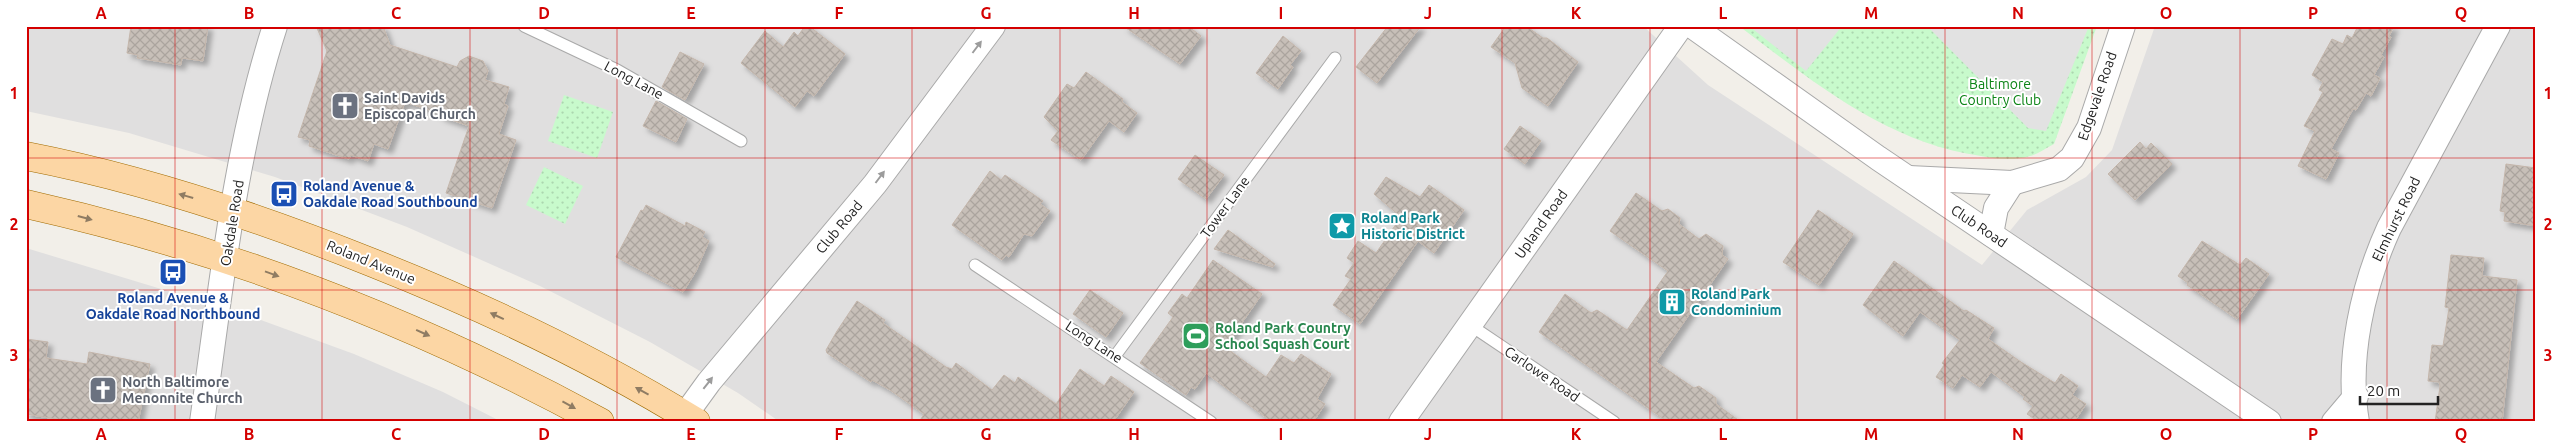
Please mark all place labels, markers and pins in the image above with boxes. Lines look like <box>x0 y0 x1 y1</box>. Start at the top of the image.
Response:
place label: Saint Davids Episcopal Church <box>364 90 476 122</box>
church icon: Saint Davids Episcopal Church <box>330 91 360 121</box>
place label: Roland Avenue & Oakdale Road Southbound <box>303 178 478 210</box>
bus stop icon: Roland Avenue & Oakdale Road Southbound <box>269 179 299 209</box>
place label: Roland Park Historic District <box>1361 210 1465 242</box>
place icon: Roland Park Historic District <box>1327 211 1357 241</box>
bus stop icon: Roland Avenue & Oakdale Road Northbound <box>158 257 188 287</box>
place label: Roland Park Condominium <box>1691 286 1782 318</box>
building icon: Roland Park Condominium <box>1657 287 1687 317</box>
place label: Roland Avenue & Oakdale Road Northbound <box>86 290 260 322</box>
place label: Roland Park Country School Squash Court <box>1215 320 1351 352</box>
sports icon: Roland Park Country School Squash Court <box>1181 321 1211 351</box>
place label: North Baltimore Menonnite Church <box>122 374 243 406</box>
church icon: North Baltimore Menonnite Church <box>88 375 118 405</box>

